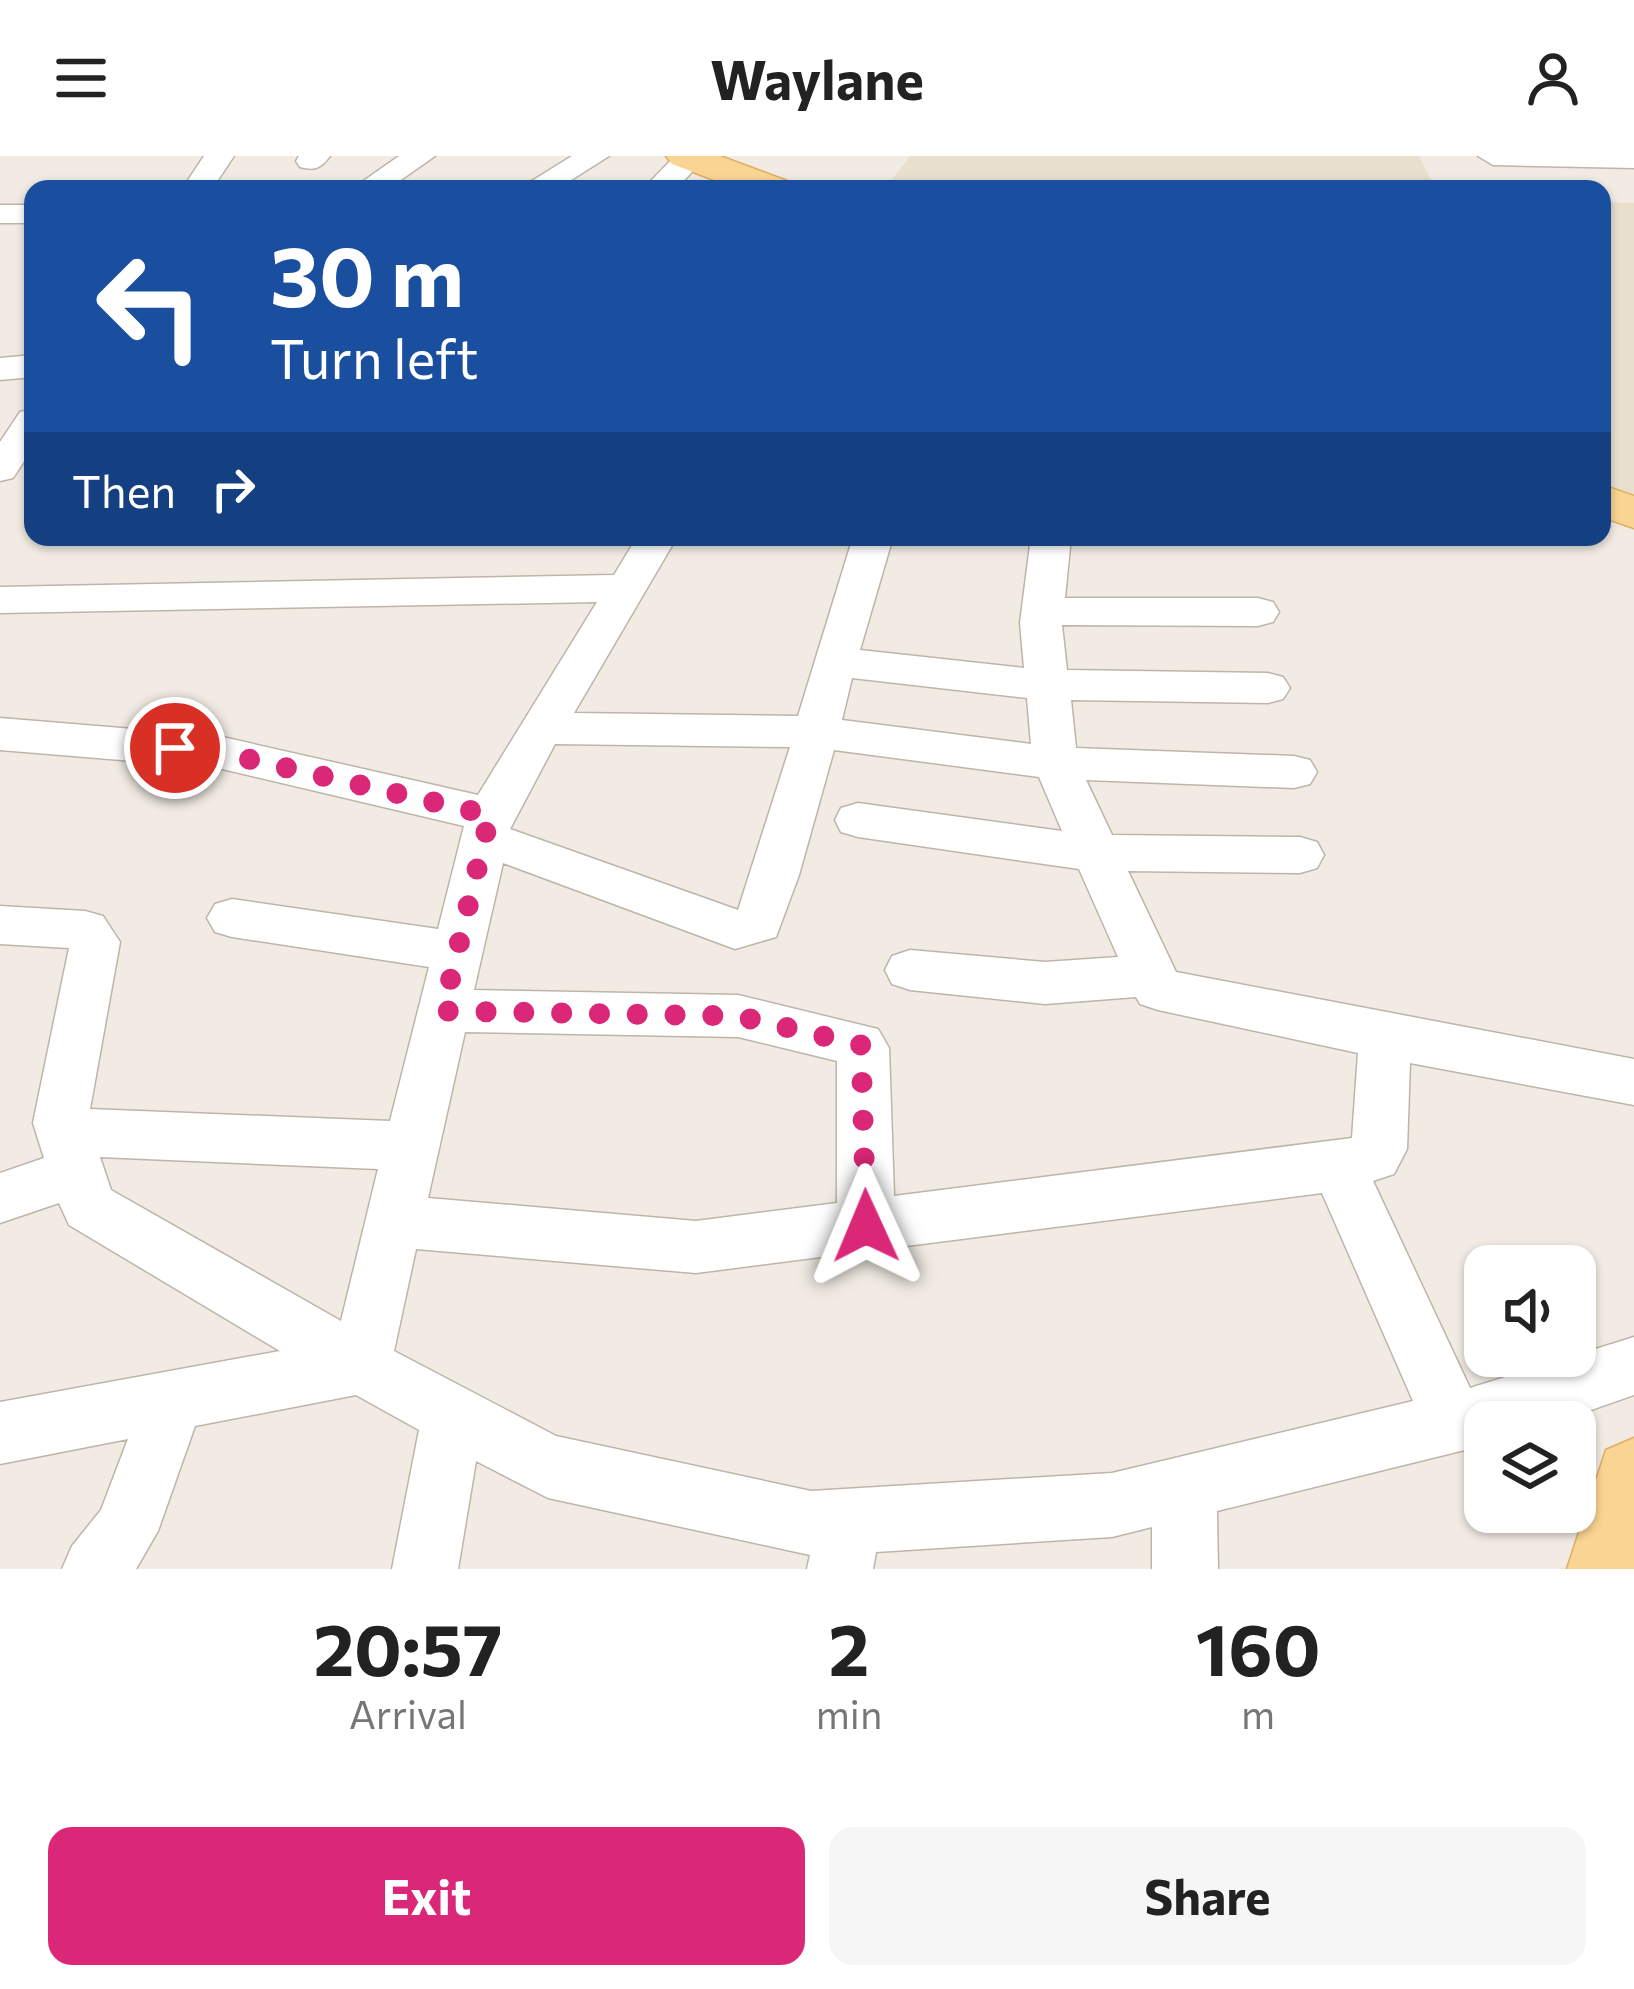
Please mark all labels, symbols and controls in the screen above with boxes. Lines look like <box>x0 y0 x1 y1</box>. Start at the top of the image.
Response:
icon: menu <box>48 45 114 111</box>
text: Waylane <box>710 45 924 111</box>
icon: person <box>1520 45 1586 111</box>
text: 30 m <box>270 222 464 324</box>
icon: left <box>72 228 228 384</box>
text: Turn left <box>270 324 478 390</box>
icon: right <box>200 456 266 522</box>
text: Then <box>72 462 176 517</box>
pin <box>124 697 226 799</box>
icon: arrive <box>142 715 208 781</box>
position arrow <box>803 1163 929 1289</box>
map controls <box>1464 1245 1596 1533</box>
button: sound <box>1464 1245 1596 1377</box>
button: layers <box>1464 1401 1596 1533</box>
text: 20:57 <box>313 1603 502 1691</box>
text: 2 <box>829 1603 870 1691</box>
text: 160 <box>1196 1603 1321 1691</box>
text: Arrival <box>349 1689 467 1737</box>
text: min <box>816 1689 882 1737</box>
text: m <box>1241 1689 1275 1737</box>
button: Exit <box>48 1827 805 1965</box>
button: Share <box>829 1827 1586 1965</box>

